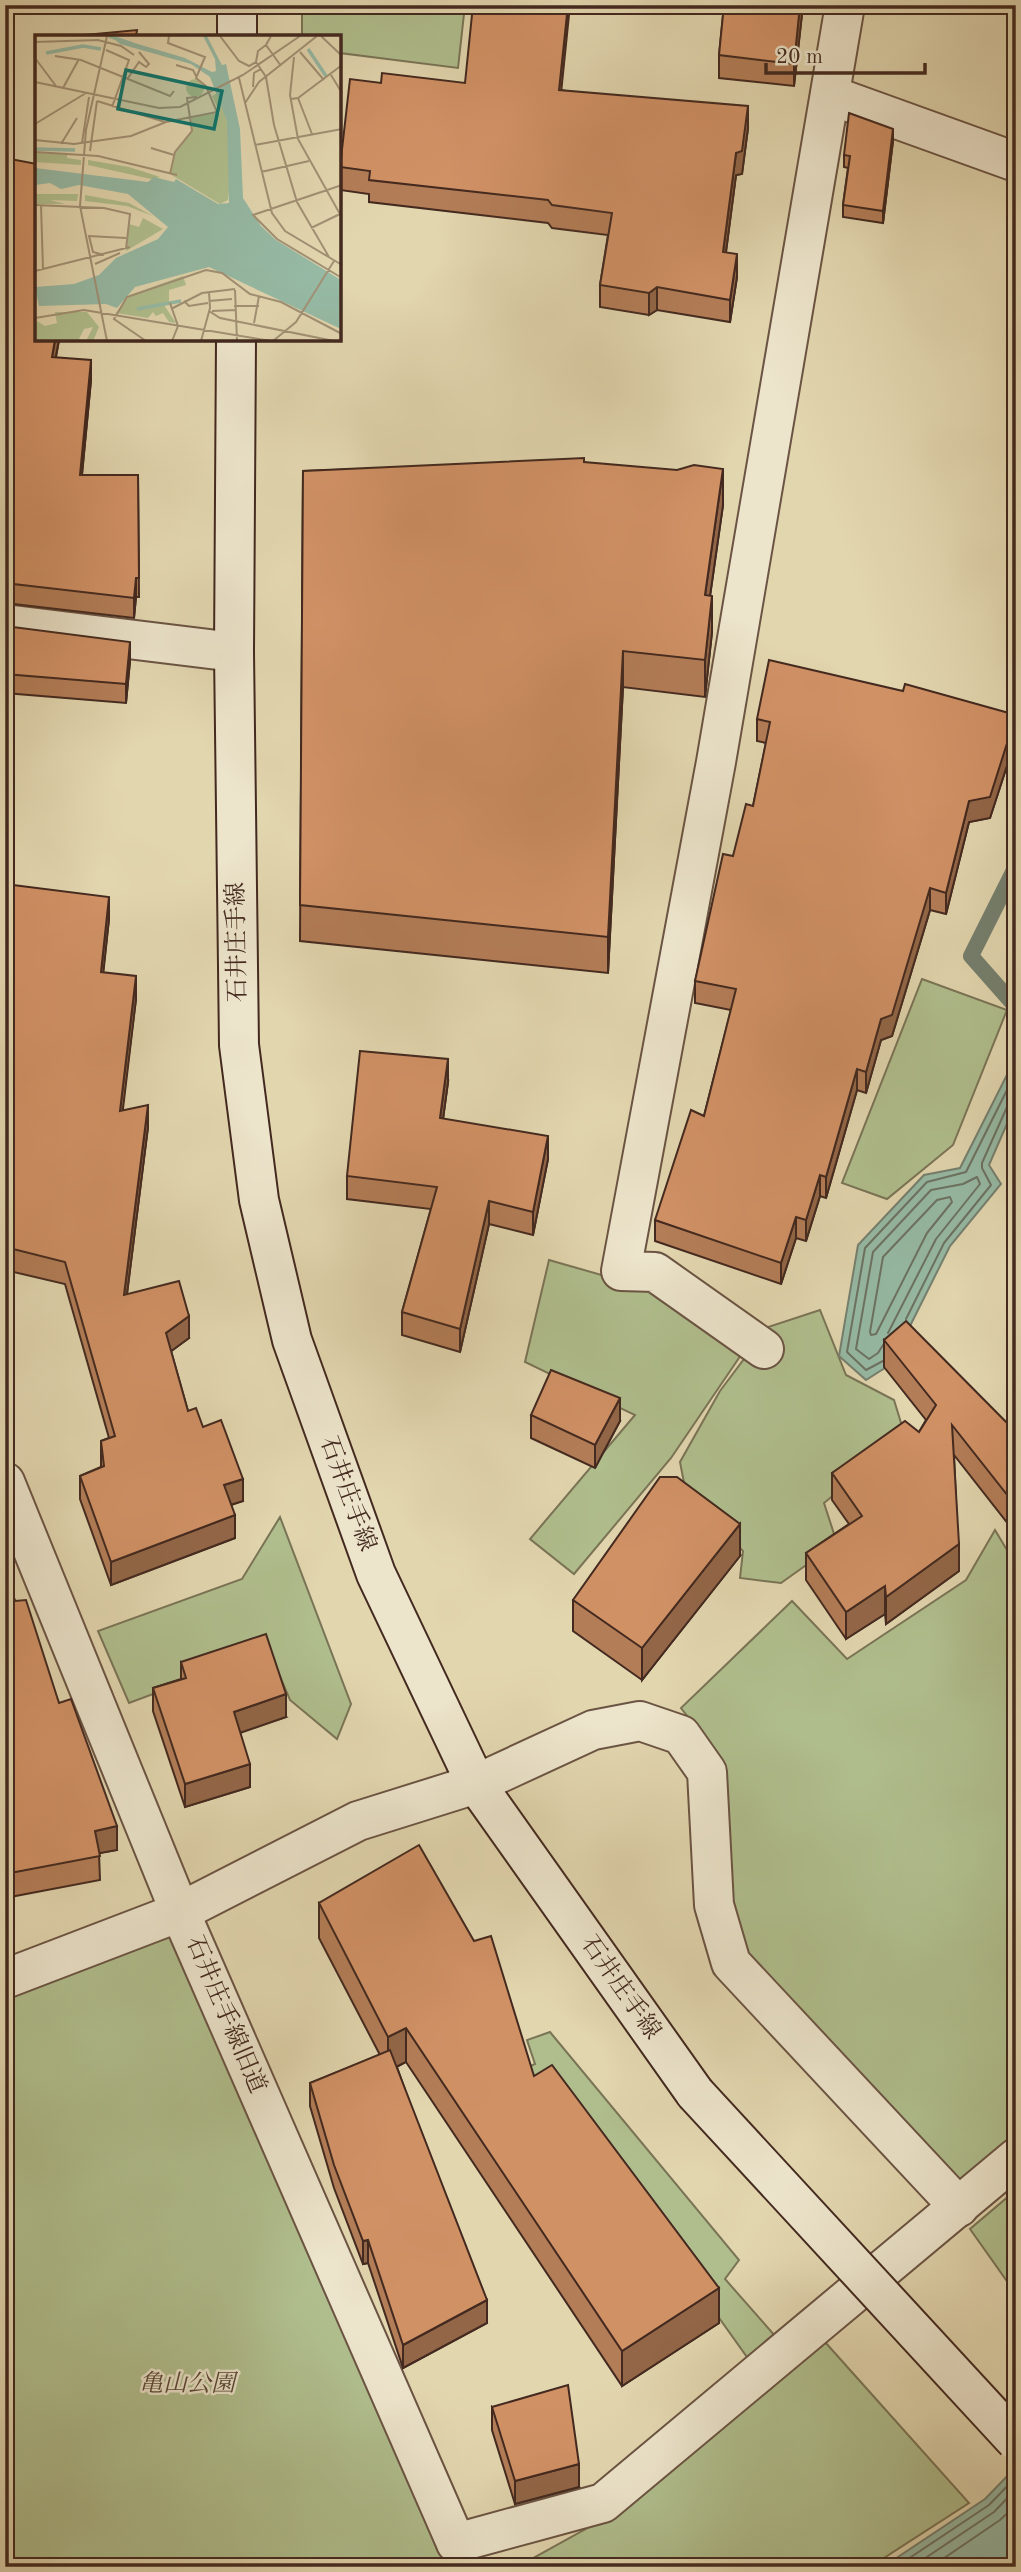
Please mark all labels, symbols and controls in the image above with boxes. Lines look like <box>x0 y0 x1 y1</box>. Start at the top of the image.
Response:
scale bar <box>766 32 925 76</box>
inset map <box>35 35 341 341</box>
text: 20 m <box>776 47 823 68</box>
street label: 石井庄手線 <box>222 882 251 1002</box>
street label: 石井庄手線 <box>315 1432 382 1554</box>
street label: 石井庄手線 <box>576 1930 667 2044</box>
street label: 石井庄手線旧道 <box>181 1932 272 2097</box>
park label: 亀山公園 <box>139 2370 239 2397</box>

